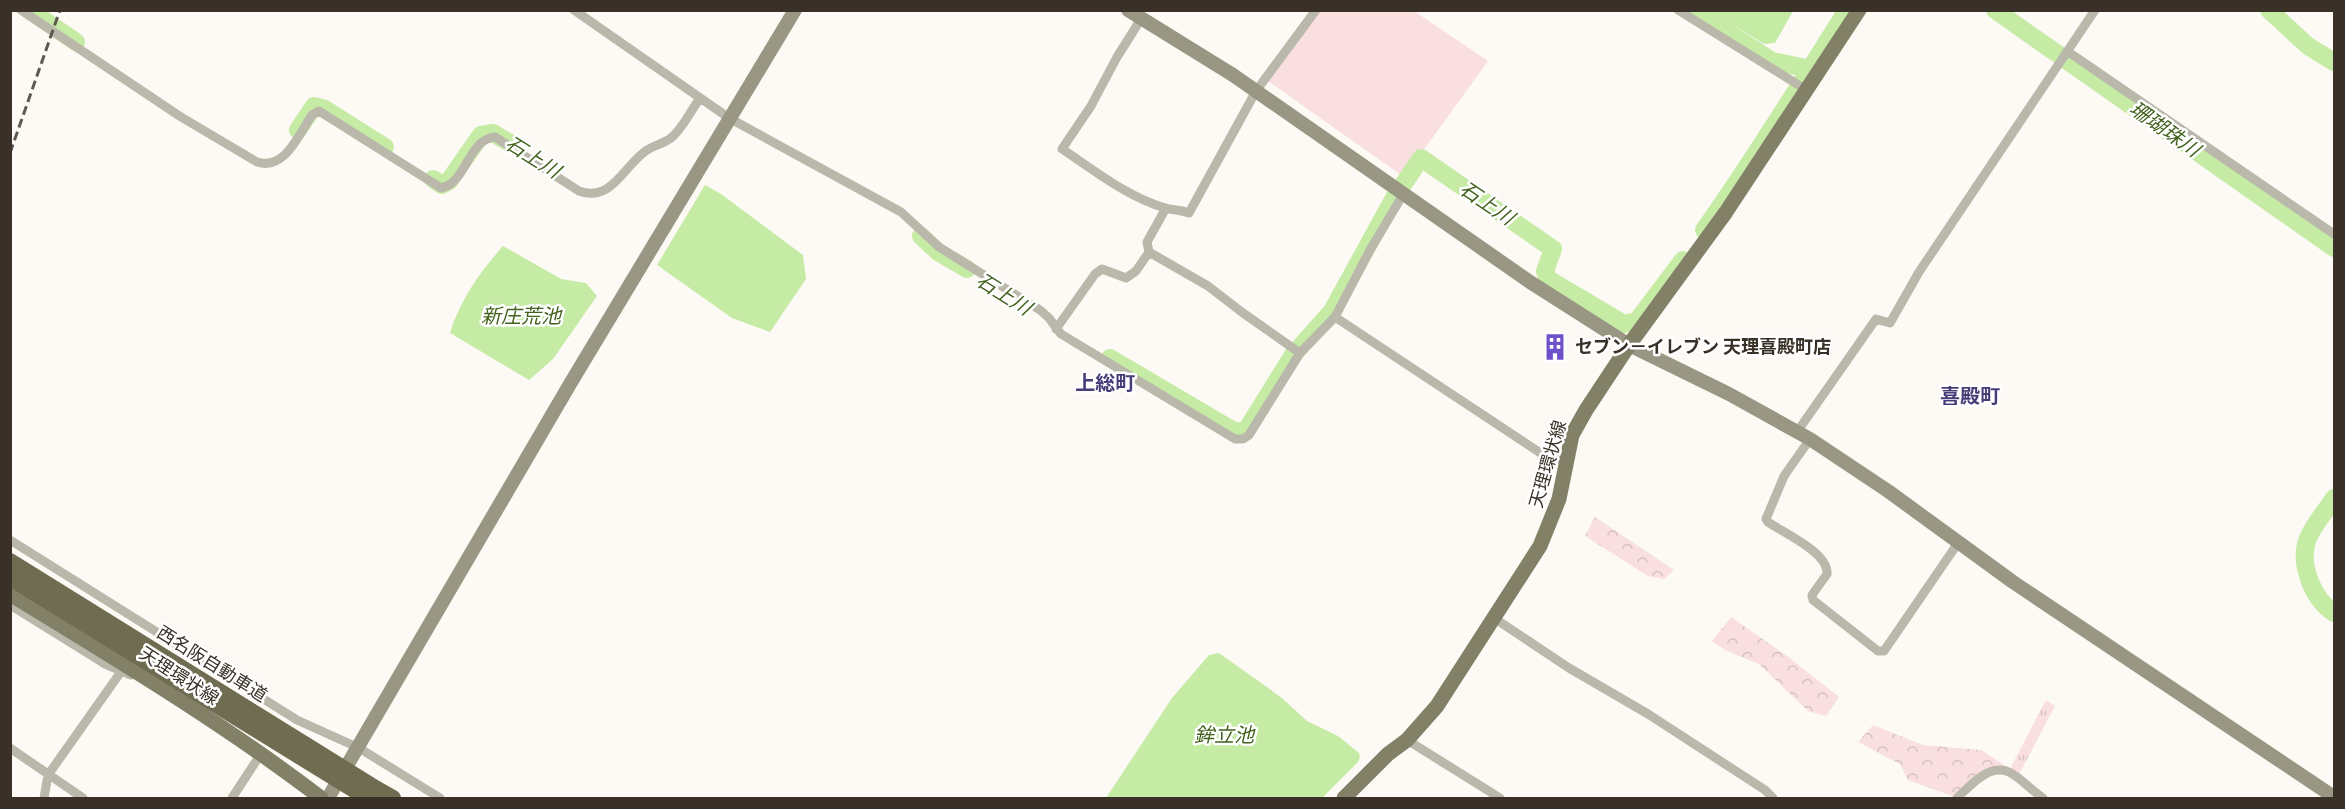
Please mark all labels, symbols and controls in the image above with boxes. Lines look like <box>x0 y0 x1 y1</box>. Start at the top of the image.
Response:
water label: 珊瑚珠川 <box>2125 96 2206 164</box>
water label: 石上川 <box>501 131 566 185</box>
water label: 石上川 <box>1455 176 1520 232</box>
water label: 石上川 <box>972 268 1037 322</box>
water label: 新庄荒池 <box>481 304 563 329</box>
building icon: セブン－イレブン 天理喜殿町店 <box>1540 332 1570 362</box>
place label: セブン－イレブン 天理喜殿町店 <box>1575 336 1831 358</box>
district label: 上総町 <box>1075 371 1135 396</box>
district label: 喜殿町 <box>1940 384 2000 409</box>
street label: 天理環状線 <box>1525 418 1571 510</box>
street label: 西名阪自動車道 <box>153 621 271 707</box>
street label: 天理環状線 <box>135 642 223 710</box>
water label: 鉾立池 <box>1194 723 1256 748</box>

